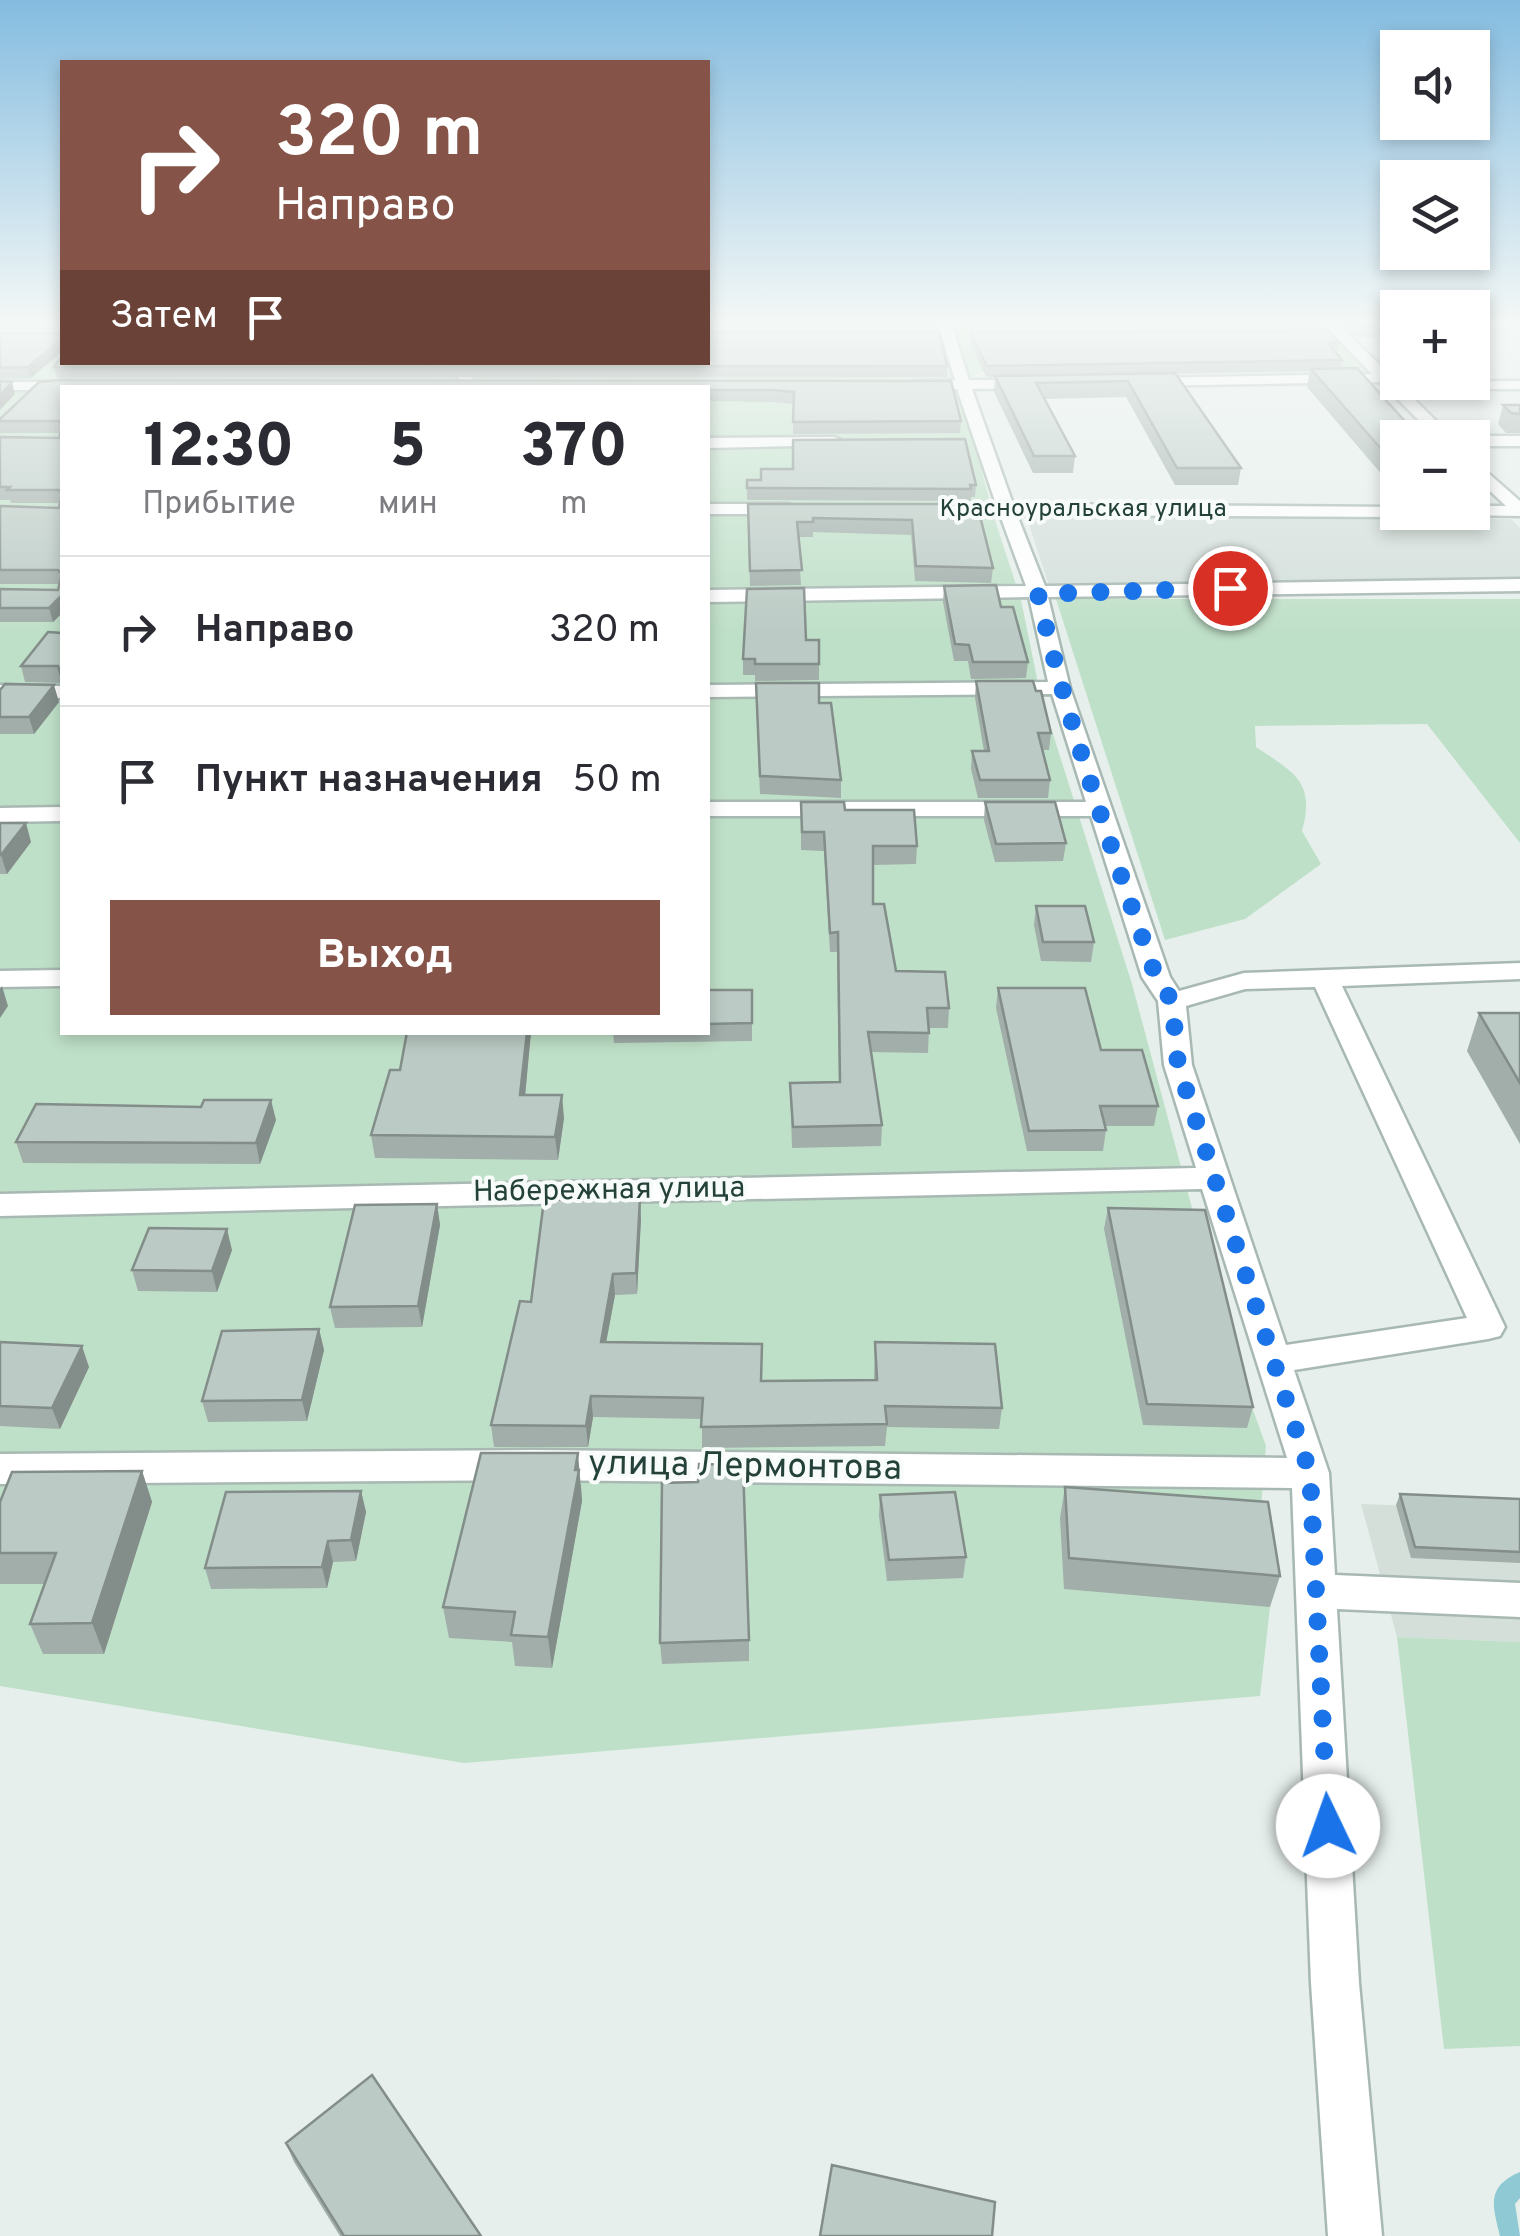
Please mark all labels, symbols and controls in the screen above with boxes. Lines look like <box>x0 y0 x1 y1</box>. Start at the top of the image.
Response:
map controls <box>1380 30 1490 530</box>
button: sound <box>1380 30 1490 140</box>
text: 320 m <box>275 92 483 181</box>
icon: right <box>110 100 240 230</box>
button: layers <box>1380 160 1490 270</box>
text: Направо <box>275 179 456 236</box>
icon: arrive <box>238 290 293 345</box>
button: + <box>1380 290 1490 400</box>
text: Затем <box>110 293 218 342</box>
text: 12:30 <box>144 412 294 488</box>
text: 5 <box>390 412 426 488</box>
text: 370 <box>520 412 628 488</box>
button: − <box>1380 420 1490 530</box>
text: Прибытие <box>142 485 296 525</box>
text: мин <box>378 485 438 525</box>
text: m <box>560 485 587 525</box>
street label: Красноуральская улица <box>939 494 1227 526</box>
pin <box>1188 546 1273 631</box>
icon: arrive <box>1203 561 1258 616</box>
icon: right <box>110 604 165 659</box>
text: Направо <box>195 607 355 656</box>
text: 320 m <box>549 607 660 656</box>
icon: arrive <box>110 754 165 809</box>
text: Пункт назначения <box>195 757 543 806</box>
text: 50 m <box>573 757 662 806</box>
button: Выход <box>110 900 660 1015</box>
street label: Набережная улица <box>473 1170 745 1212</box>
street label: улица Лермонтова <box>588 1442 902 1492</box>
position arrow <box>1276 1774 1380 1878</box>

